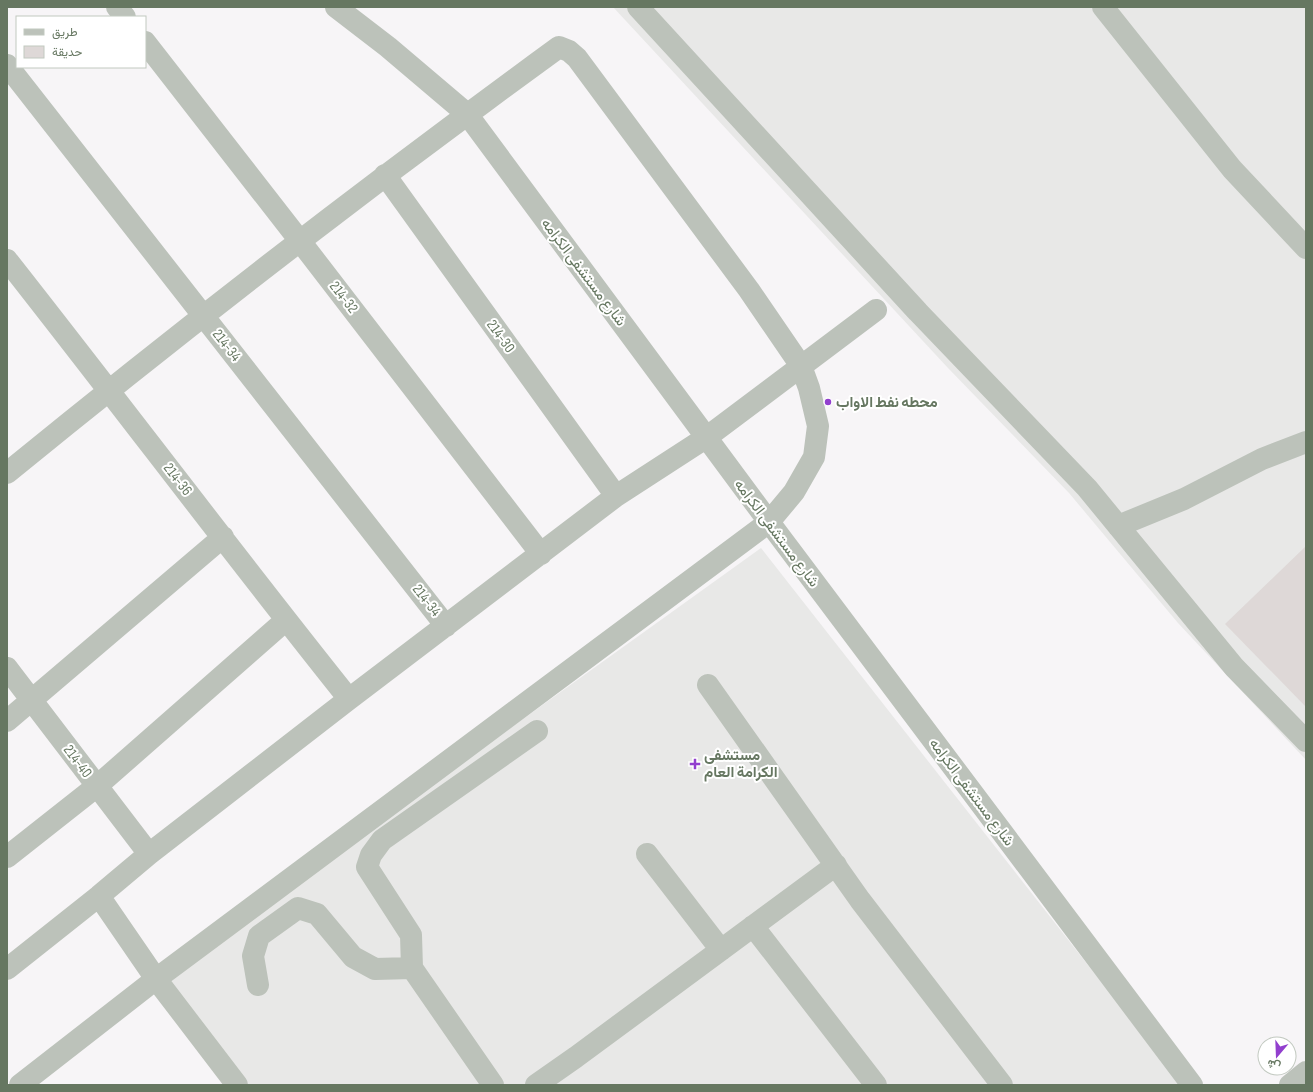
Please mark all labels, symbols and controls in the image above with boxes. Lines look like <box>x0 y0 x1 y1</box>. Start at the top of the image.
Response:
legend <box>16 16 146 68</box>
text: طريق <box>52 25 78 40</box>
text: حديقة <box>52 45 82 60</box>
street label: شارع مستشفى الكرامه <box>536 215 631 331</box>
street label: 214-32 <box>325 277 362 317</box>
street label: 214-30 <box>482 316 519 357</box>
street label: 214-34 <box>208 325 245 365</box>
place label: محطه نفط الاواب <box>836 393 938 412</box>
marker: محطه نفط الاواب <box>823 397 833 407</box>
street label: 214-36 <box>159 459 196 499</box>
street label: شارع مستشفى الكرامه <box>729 476 824 592</box>
street label: 214-34 <box>408 580 445 620</box>
street label: شارع مستشفى الكرامه <box>924 735 1019 851</box>
street label: 214-40 <box>59 741 96 781</box>
place label: مستشفى الكرامة العام <box>704 746 778 782</box>
marker: مستشفى الكرامة العام <box>689 758 701 770</box>
north arrow <box>1257 1036 1297 1076</box>
text: ش <box>1266 1057 1282 1073</box>

